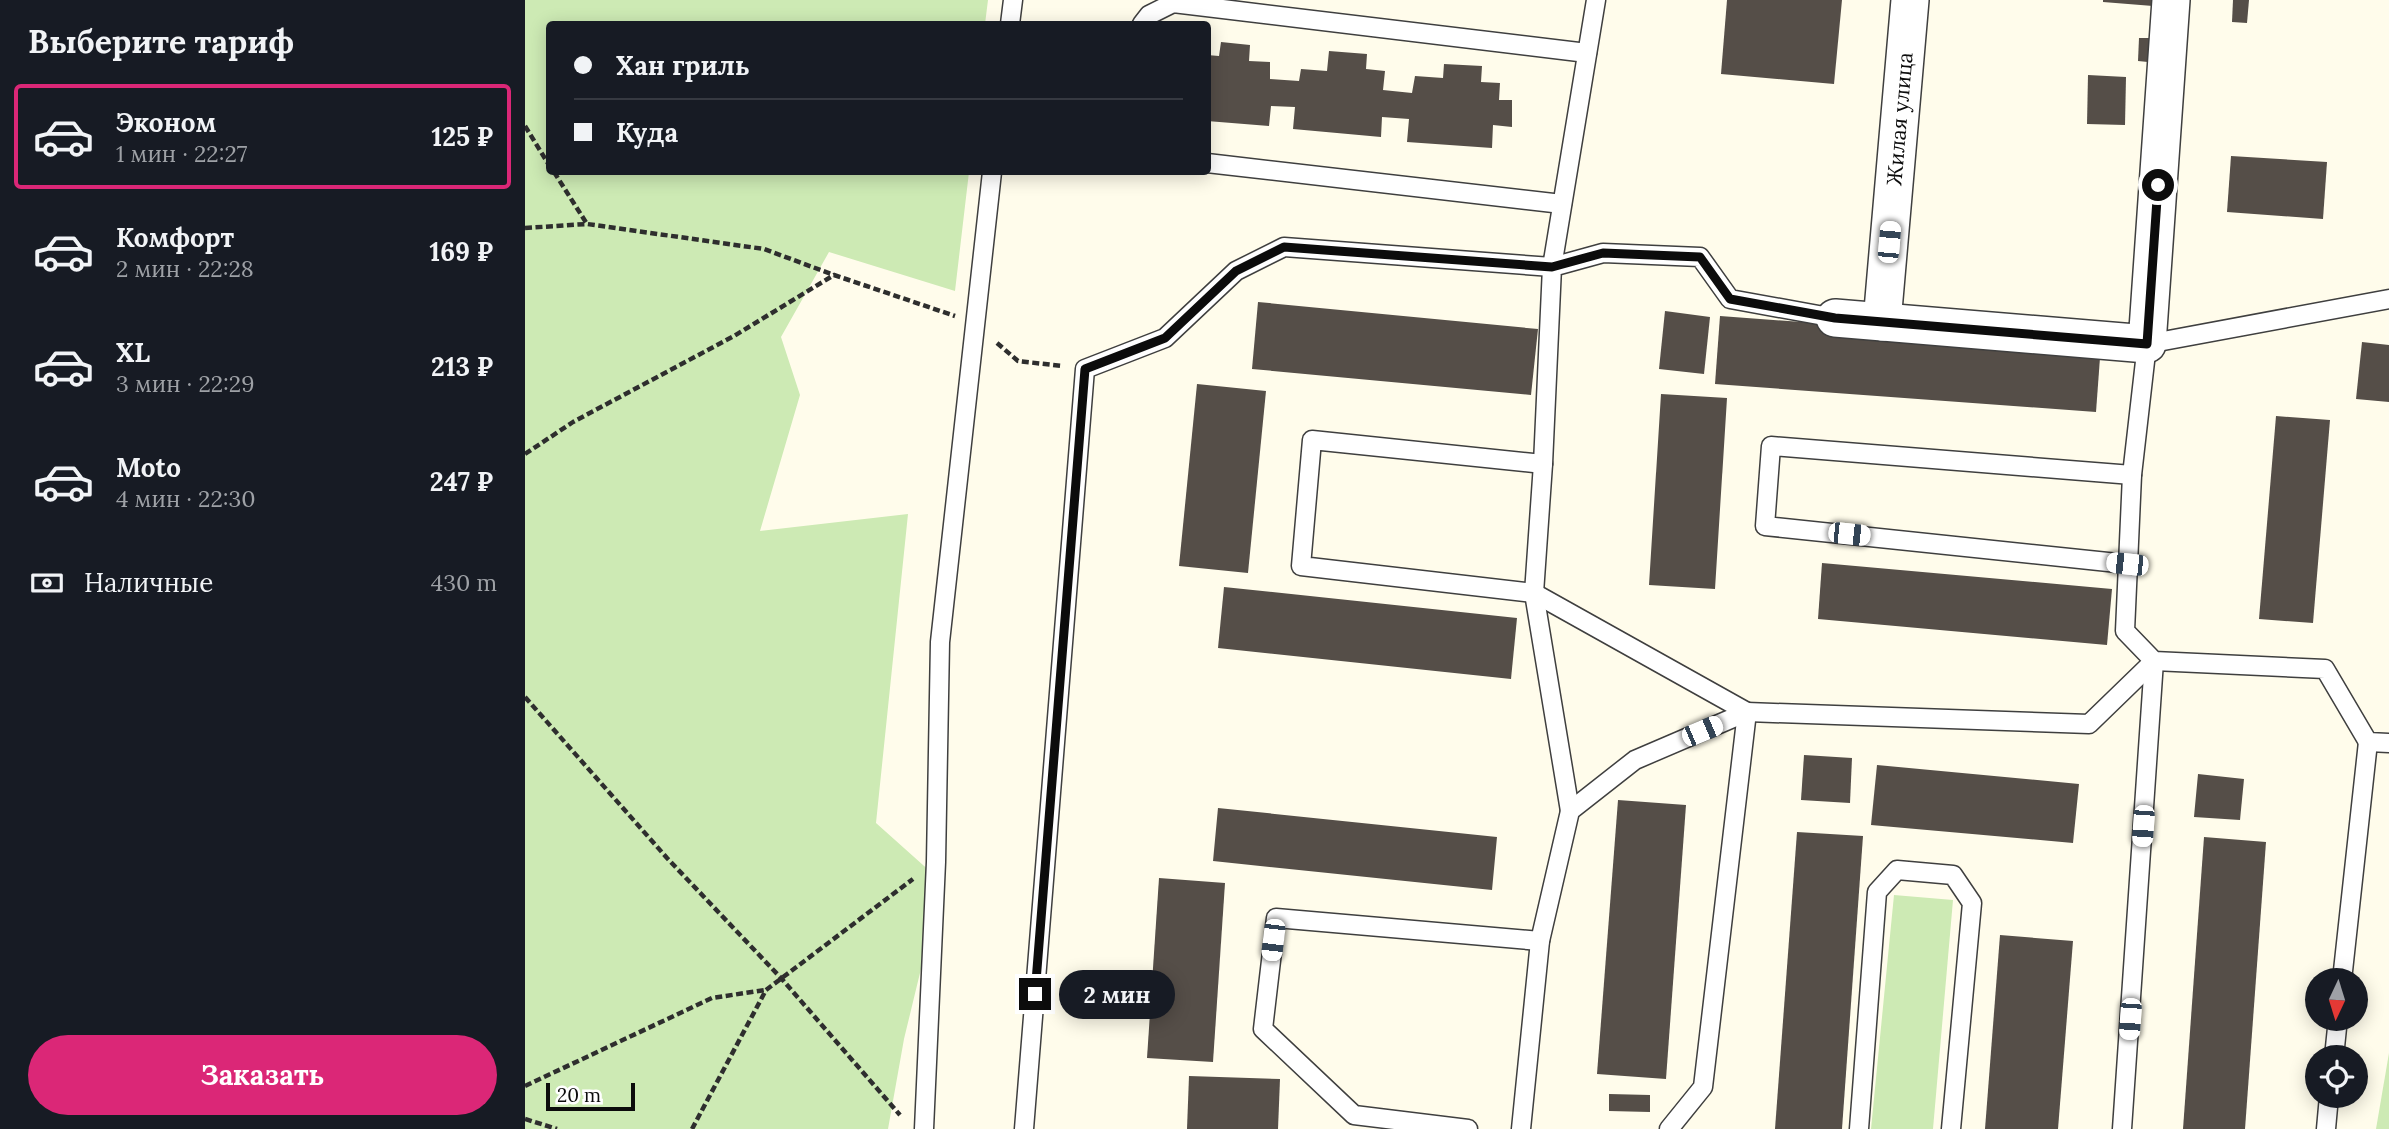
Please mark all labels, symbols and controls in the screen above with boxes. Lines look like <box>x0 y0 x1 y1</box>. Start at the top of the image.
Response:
text: Выберите тариф <box>28 21 294 62</box>
text: Хан гриль <box>616 49 750 82</box>
street label: Жилая улица <box>1880 51 1919 187</box>
icon: car <box>32 105 95 168</box>
text: Эконом <box>116 106 216 139</box>
text: Куда <box>616 116 678 149</box>
text: 125 ₽ <box>432 120 493 153</box>
text: 1 мин · 22:27 <box>116 139 247 168</box>
route start <box>2142 169 2174 201</box>
icon: car <box>32 220 95 283</box>
car <box>1877 220 1902 264</box>
text: Комфорт <box>116 221 234 254</box>
text: 169 ₽ <box>430 235 493 268</box>
text: 2 мин · 22:28 <box>116 254 254 283</box>
icon: car <box>32 335 95 398</box>
text: XL <box>116 336 150 369</box>
text: 213 ₽ <box>431 350 493 383</box>
text: 3 мин · 22:29 <box>116 369 255 398</box>
icon: car <box>32 450 95 513</box>
text: Moto <box>116 451 181 484</box>
text: 247 ₽ <box>430 465 493 498</box>
text: 4 мин · 22:30 <box>116 484 256 513</box>
car <box>1828 521 1871 547</box>
car <box>2106 551 2149 577</box>
icon: cash <box>28 564 66 602</box>
text: Наличные <box>84 566 213 599</box>
text: 430 m <box>431 568 497 597</box>
car <box>1679 713 1726 749</box>
car <box>2132 804 2155 848</box>
car <box>1261 918 1286 962</box>
north arrow <box>2305 968 2368 1031</box>
map controls <box>2305 968 2368 1108</box>
callout: 2 мин <box>1059 970 1175 1018</box>
route end <box>1019 978 1051 1010</box>
text: 2 мин <box>1083 980 1151 1009</box>
car <box>2119 997 2142 1041</box>
button: Заказать <box>28 1035 497 1115</box>
button: locate <box>2305 1045 2368 1108</box>
scale bar <box>546 1080 635 1112</box>
text: 20 m <box>557 1083 601 1107</box>

